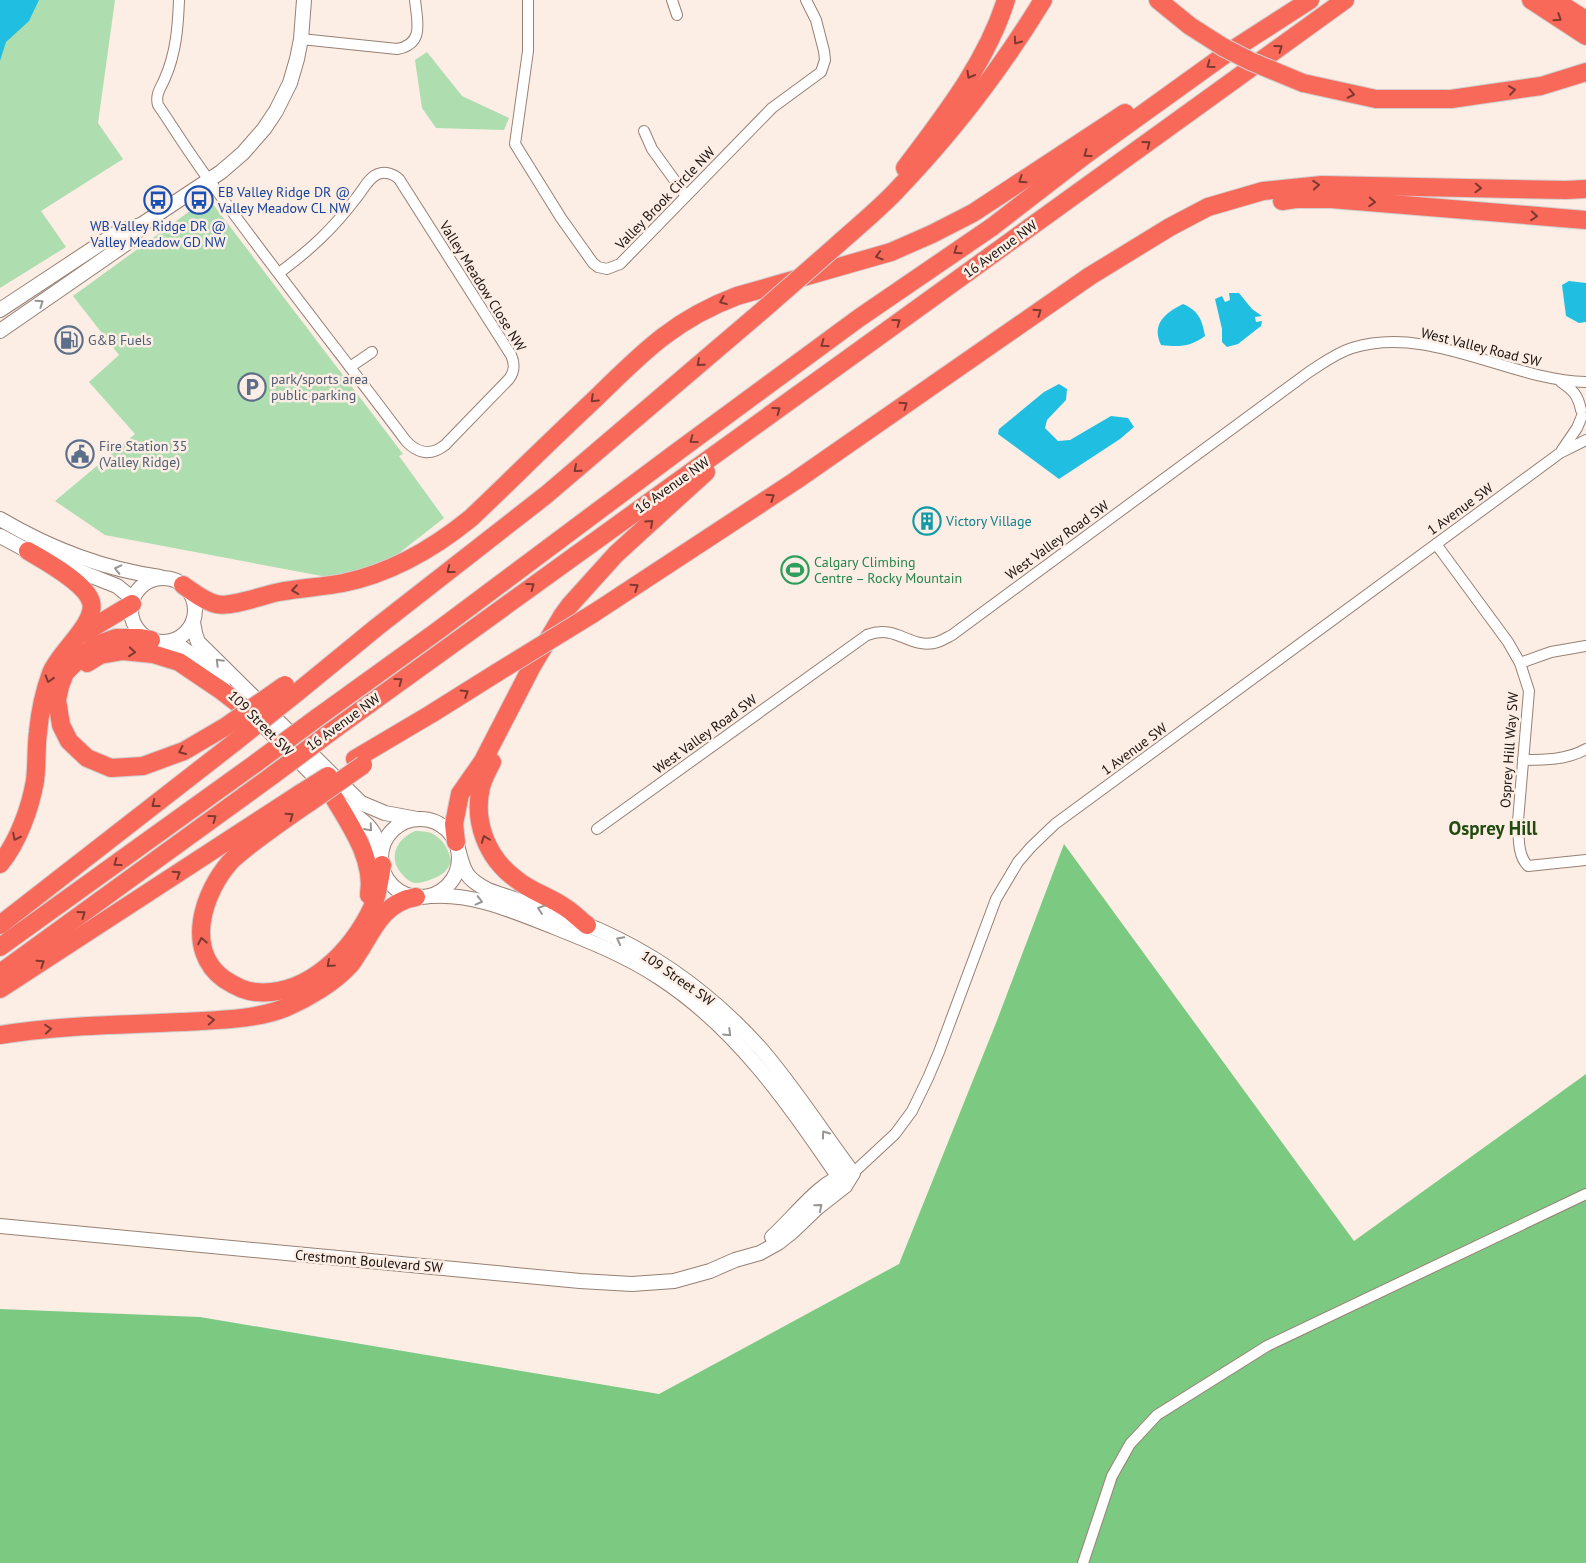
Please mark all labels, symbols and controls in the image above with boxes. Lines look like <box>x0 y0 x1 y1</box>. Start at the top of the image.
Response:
one-way arrow <box>1553 12 1562 21</box>
one-way arrow <box>1014 35 1023 45</box>
one-way arrow <box>1273 45 1283 54</box>
one-way arrow <box>1207 59 1216 68</box>
one-way arrow <box>967 70 977 79</box>
one-way arrow <box>1508 86 1516 96</box>
one-way arrow <box>1346 88 1355 99</box>
one-way arrow <box>1142 140 1151 150</box>
street label: Valley Brook Circle NW <box>611 143 719 254</box>
one-way arrow <box>1083 148 1093 157</box>
one-way arrow <box>1018 174 1027 184</box>
one-way arrow <box>1312 180 1320 191</box>
one-way arrow <box>1474 182 1482 193</box>
place label: EB Valley Ridge DR @ Valley Meadow CL NW <box>217 183 350 217</box>
bus stop icon: WB Valley Ridge DR @ Valley Meadow GD NW <box>143 185 173 215</box>
bus stop icon: EB Valley Ridge DR @ Valley Meadow CL NW <box>184 185 214 215</box>
one-way arrow <box>1369 197 1377 208</box>
one-way arrow <box>1530 210 1538 221</box>
street label: 16 Avenue NW <box>960 216 1041 282</box>
place label: WB Valley Ridge DR @ Valley Meadow GD NW <box>89 217 226 251</box>
street label: Valley Meadow Close NW <box>435 217 531 355</box>
one-way arrow <box>953 245 963 254</box>
one-way arrow <box>875 250 883 260</box>
one-way arrow <box>719 295 728 306</box>
one-way arrow <box>35 300 44 309</box>
one-way arrow <box>1032 309 1042 318</box>
one-way arrow <box>891 319 901 328</box>
street label: West Valley Road SW <box>1419 323 1543 371</box>
fuel station icon: G&B Fuels <box>54 325 84 355</box>
place label: G&B Fuels <box>88 331 152 349</box>
one-way arrow <box>820 338 830 347</box>
one-way arrow <box>697 358 706 367</box>
place label: park/sports area public parking <box>271 370 368 404</box>
parking icon: park/sports area public parking <box>237 372 267 402</box>
one-way arrow <box>591 393 600 402</box>
one-way arrow <box>899 402 908 411</box>
one-way arrow <box>771 407 781 416</box>
one-way arrow <box>689 434 699 443</box>
place label: Fire Station 35 (Valley Ridge) <box>99 437 187 471</box>
public building icon: Fire Station 35 (Valley Ridge) <box>65 439 95 469</box>
street label: 16 Avenue NW <box>631 452 713 517</box>
one-way arrow <box>573 463 582 472</box>
street label: 1 Avenue SW <box>1423 479 1497 539</box>
one-way arrow <box>766 494 775 504</box>
street label: West Valley Road SW <box>1002 496 1113 584</box>
building icon: Victory Village <box>912 506 942 536</box>
place label: Victory Village <box>945 512 1032 530</box>
one-way arrow <box>645 520 654 529</box>
place label: Calgary Climbing Centre – Rocky Mountain <box>814 553 962 587</box>
sports icon: Calgary Climbing Centre – Rocky Mountain <box>780 555 810 585</box>
one-way arrow <box>113 564 122 575</box>
one-way arrow <box>447 565 456 573</box>
one-way arrow <box>525 583 534 591</box>
one-way arrow <box>291 584 299 595</box>
one-way arrow <box>630 584 639 593</box>
one-way arrow <box>129 646 137 657</box>
one-way arrow <box>215 659 224 668</box>
one-way arrow <box>45 674 55 683</box>
one-way arrow <box>394 678 403 688</box>
street label: 109 Street SW <box>225 687 298 760</box>
street label: 16 Avenue NW <box>303 689 384 755</box>
one-way arrow <box>459 690 468 700</box>
street label: West Valley Road SW <box>650 690 761 778</box>
street label: Osprey Hill Way SW <box>1496 691 1522 808</box>
street label: 1 Avenue SW <box>1097 719 1171 779</box>
one-way arrow <box>178 744 187 755</box>
one-way arrow <box>151 798 161 807</box>
one-way arrow <box>284 813 294 822</box>
one-way arrow <box>208 815 217 824</box>
district label: Osprey Hill <box>1449 816 1538 840</box>
one-way arrow <box>363 823 372 832</box>
one-way arrow <box>12 832 22 841</box>
one-way arrow <box>481 836 491 844</box>
one-way arrow <box>113 857 123 866</box>
one-way arrow <box>171 870 180 880</box>
one-way arrow <box>475 895 484 906</box>
one-way arrow <box>538 905 546 915</box>
one-way arrow <box>76 911 86 920</box>
one-way arrow <box>617 936 626 946</box>
one-way arrow <box>198 937 208 945</box>
street label: 109 Street SW <box>638 946 718 1010</box>
one-way arrow <box>327 958 336 967</box>
one-way arrow <box>35 960 45 969</box>
one-way arrow <box>207 1015 215 1026</box>
one-way arrow <box>45 1024 53 1035</box>
one-way arrow <box>722 1028 731 1037</box>
one-way arrow <box>822 1131 830 1140</box>
one-way arrow <box>813 1204 822 1212</box>
street label: Crestmont Boulevard SW <box>294 1246 444 1276</box>

